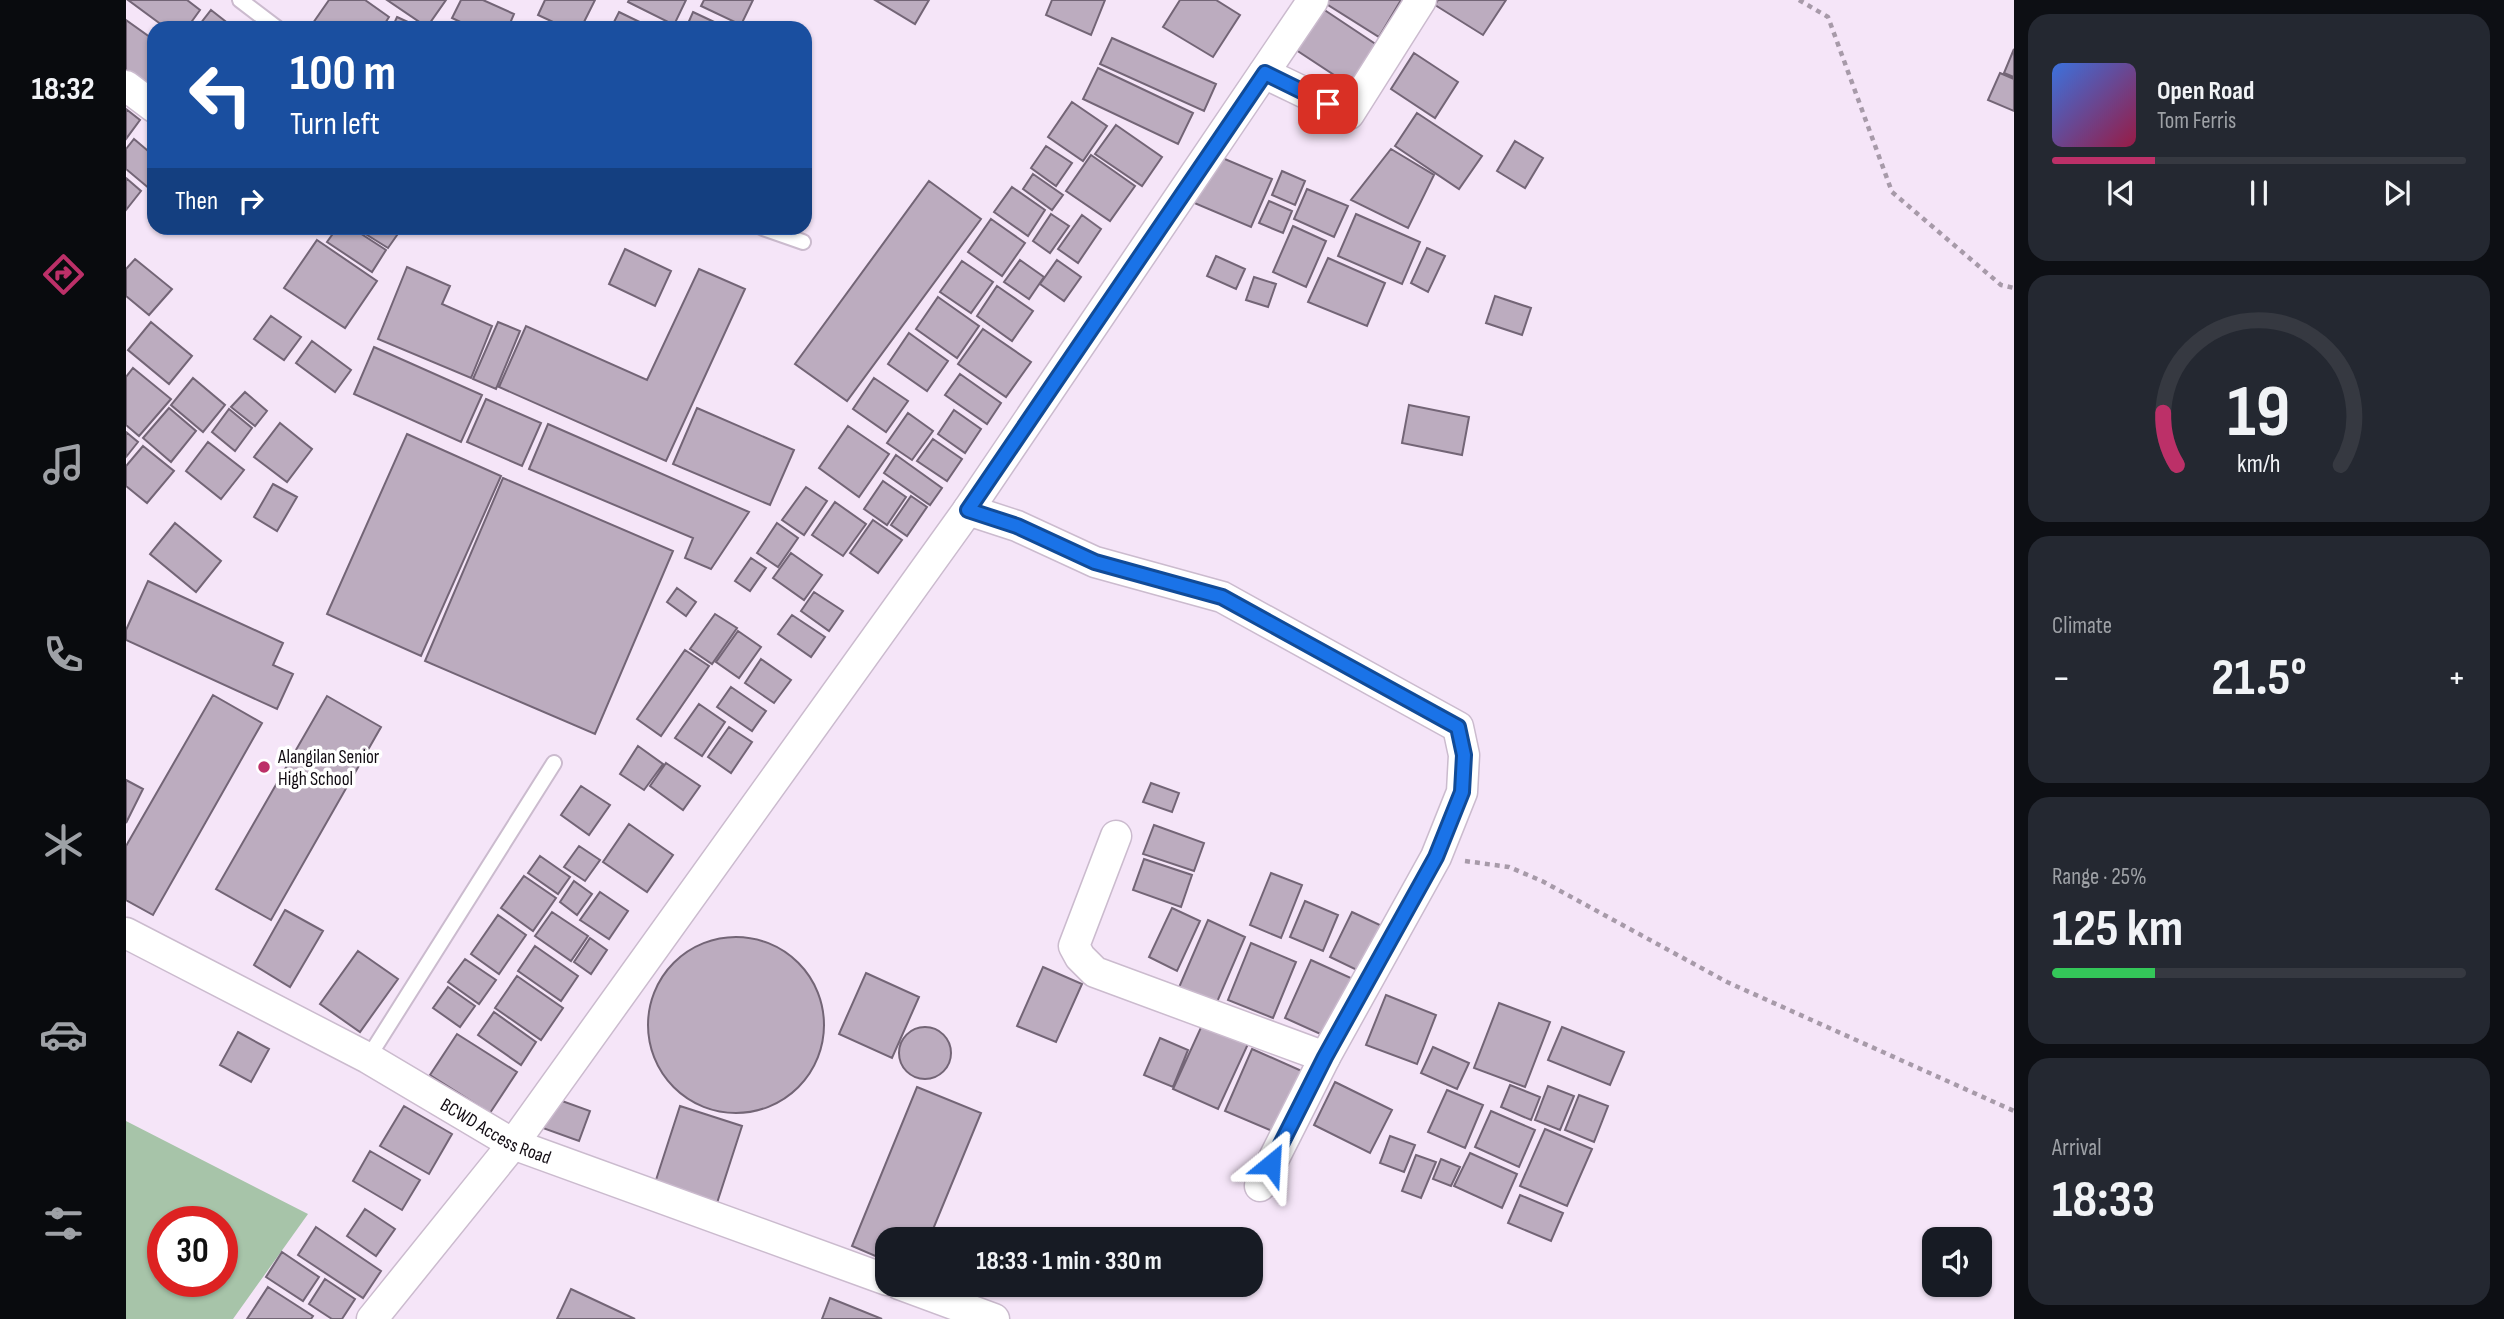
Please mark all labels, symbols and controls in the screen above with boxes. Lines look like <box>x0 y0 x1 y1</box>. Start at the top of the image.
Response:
text: 100 m <box>290 45 396 104</box>
icon: left <box>175 49 266 140</box>
text: 18:32 <box>31 70 95 109</box>
pin <box>1298 74 1358 134</box>
text: Open Road <box>2157 76 2254 107</box>
icon: arrive <box>1309 85 1347 123</box>
text: Turn left <box>290 105 380 144</box>
text: Tom Ferris <box>2157 107 2236 135</box>
icon: previous <box>2102 174 2140 212</box>
icon: pause <box>2240 174 2278 212</box>
icon: next <box>2378 174 2416 212</box>
icon: right <box>232 182 270 220</box>
text: Then <box>175 186 218 217</box>
icon: directions <box>39 250 88 299</box>
text: 19 <box>2227 369 2291 457</box>
icon: music <box>39 440 88 489</box>
text: km/h <box>2237 448 2281 479</box>
text: Climate <box>2052 612 2112 640</box>
icon: phone <box>39 630 88 679</box>
text: 21.5° <box>2211 647 2307 710</box>
text: − <box>2052 656 2071 701</box>
text: + <box>2447 656 2466 701</box>
place label: Alangilan Senior High School <box>277 746 380 791</box>
marker: Alangilan Senior High School <box>256 759 272 775</box>
icon: climate <box>39 820 88 869</box>
text: Range · 25% <box>2052 863 2147 891</box>
text: 125 km <box>2052 898 2183 961</box>
icon: car <box>39 1010 88 1059</box>
street label: BCWD Access Road <box>436 1094 554 1170</box>
position arrow <box>1234 1127 1308 1201</box>
text: Arrival <box>2052 1134 2101 1162</box>
text: 18:33 <box>2052 1169 2155 1232</box>
icon: filters <box>39 1199 88 1248</box>
speed limit sign: 30 <box>147 1206 238 1297</box>
map controls <box>1922 1227 1992 1297</box>
button: sound <box>1922 1227 1992 1297</box>
text: 18:33 · 1 min · 330 m <box>976 1246 1162 1277</box>

